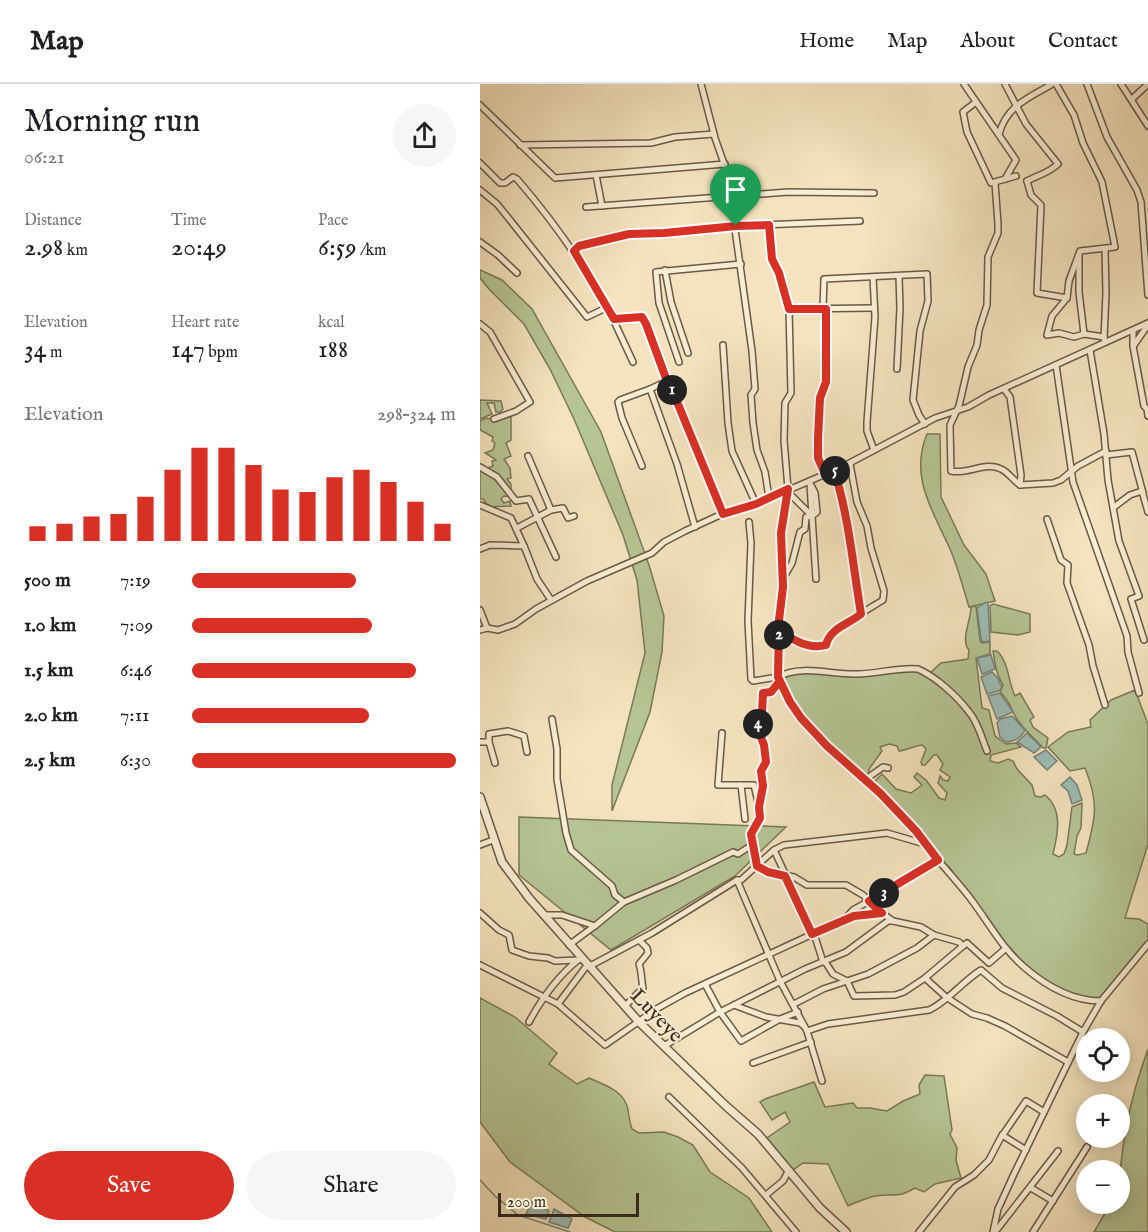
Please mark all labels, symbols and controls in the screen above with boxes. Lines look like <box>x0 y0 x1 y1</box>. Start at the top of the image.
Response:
text: Map <box>30 24 84 59</box>
text: Home <box>799 28 854 55</box>
text: Map <box>887 28 927 55</box>
text: About <box>960 28 1015 55</box>
text: Contact <box>1048 28 1118 55</box>
text: Morning run <box>24 101 200 143</box>
button: share <box>393 104 456 167</box>
text: 06:21 <box>24 145 64 170</box>
pin <box>710 164 761 226</box>
icon: arrive <box>719 173 752 206</box>
text: Distance <box>24 211 82 231</box>
text: Time <box>171 211 207 231</box>
text: Pace <box>318 211 348 231</box>
text: 2.98 <box>24 231 63 264</box>
text: 20:49 <box>171 231 227 264</box>
text: 6:59 <box>318 231 357 264</box>
text: km <box>63 241 88 261</box>
text: /km <box>357 241 386 261</box>
text: Elevation <box>24 313 87 333</box>
text: Heart rate <box>171 313 239 333</box>
text: kcal <box>318 313 345 333</box>
text: 34 <box>24 333 46 366</box>
text: 147 <box>171 333 205 366</box>
text: 188 <box>318 333 348 366</box>
text: m <box>46 343 62 363</box>
text: bpm <box>205 343 238 363</box>
pin: 1 <box>657 375 687 405</box>
text: 1 <box>669 380 675 400</box>
text: Elevation <box>24 402 103 427</box>
text: 298–324 m <box>377 402 456 427</box>
pin: 5 <box>820 456 850 486</box>
text: 5 <box>832 461 838 481</box>
text: 500 m <box>24 568 71 593</box>
text: 7:19 <box>120 568 151 593</box>
text: 1.0 km <box>24 613 76 638</box>
text: 7:09 <box>120 613 153 638</box>
pin: 2 <box>764 620 794 650</box>
text: 2 <box>775 625 783 645</box>
text: 1.5 km <box>24 658 74 683</box>
text: 6:46 <box>120 658 152 683</box>
text: 2.0 km <box>24 703 78 728</box>
text: 7:11 <box>120 703 150 728</box>
pin: 4 <box>743 709 773 739</box>
text: 4 <box>754 714 762 734</box>
text: 2.5 km <box>24 748 75 773</box>
text: 6:30 <box>120 748 151 773</box>
pin: 3 <box>869 878 899 908</box>
text: 3 <box>881 883 887 903</box>
street label: Luyeye <box>624 983 689 1049</box>
map controls <box>1076 1028 1130 1214</box>
button: locate <box>1076 1028 1130 1082</box>
button: + <box>1076 1094 1130 1148</box>
button: Save <box>24 1151 234 1220</box>
button: Share <box>246 1151 456 1220</box>
button: − <box>1076 1160 1130 1214</box>
scale bar <box>498 1190 639 1218</box>
text: 200 m <box>507 1193 546 1213</box>

